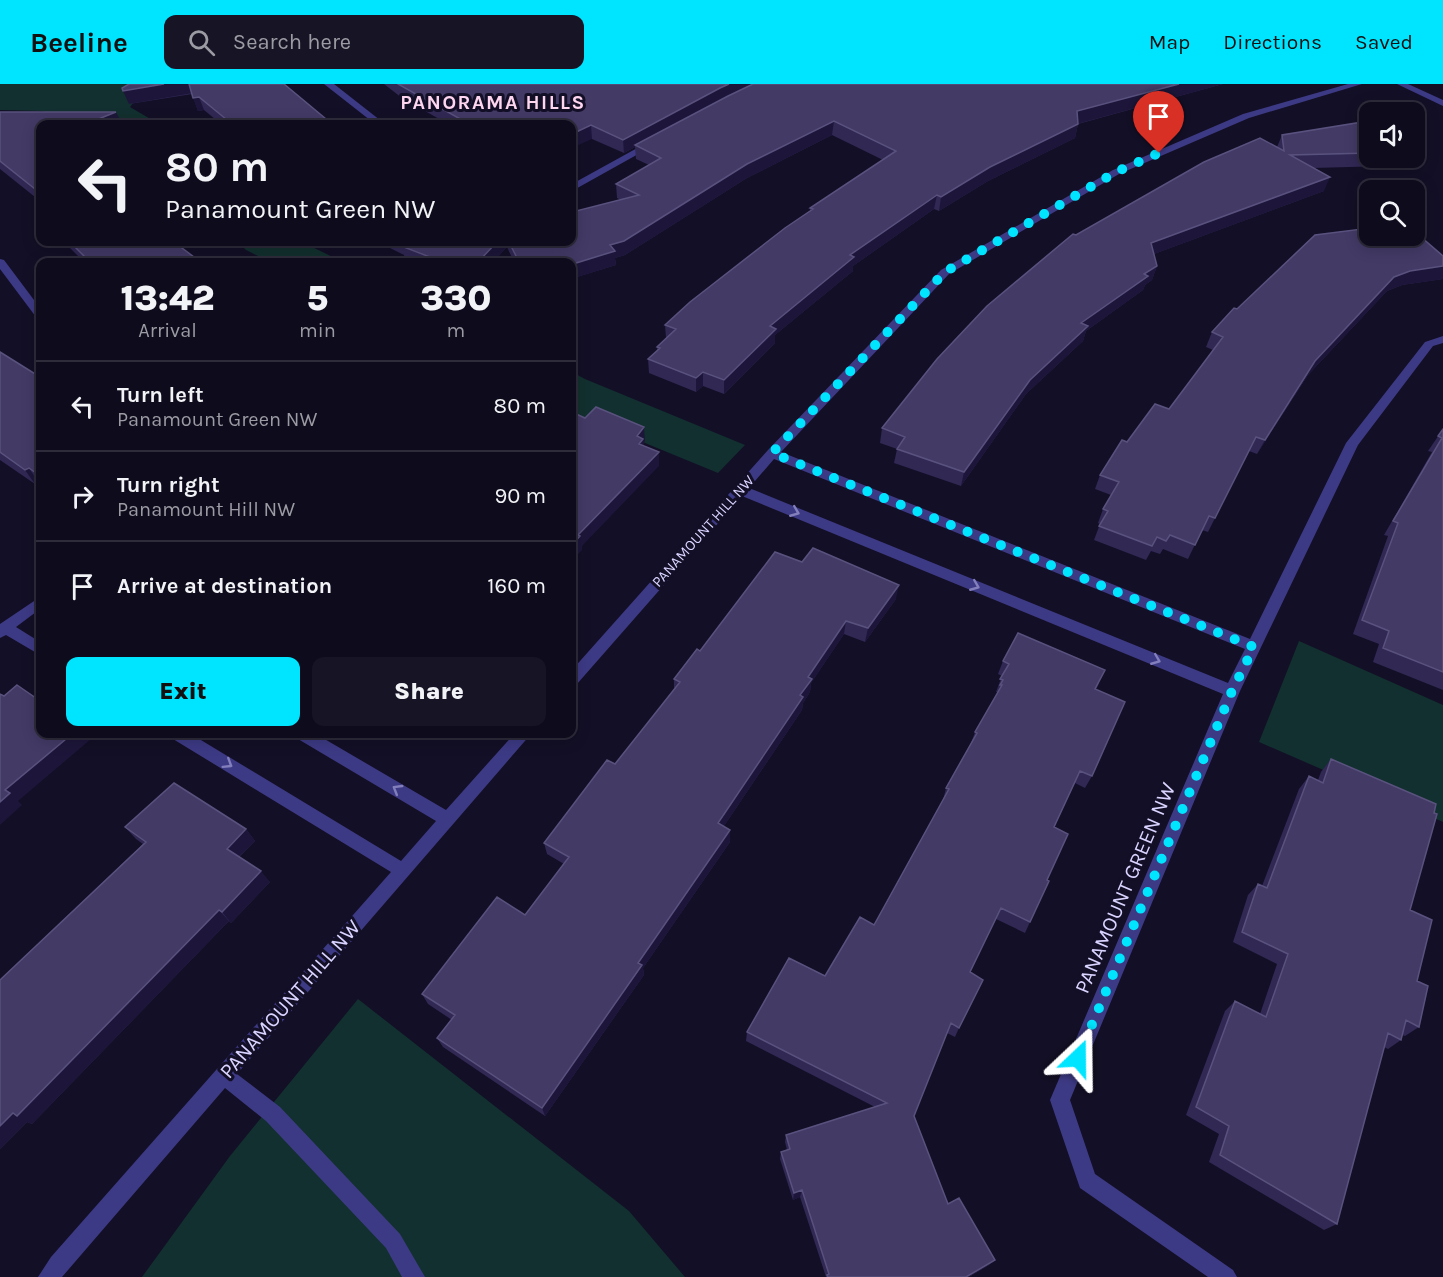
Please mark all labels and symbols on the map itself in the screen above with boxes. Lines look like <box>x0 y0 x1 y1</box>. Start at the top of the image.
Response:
district label: PANORAMA HILLS <box>400 91 586 114</box>
pin <box>1133 91 1184 153</box>
street label: PANAMOUNT HILL NW <box>648 471 758 591</box>
one-way arrow <box>789 505 800 517</box>
one-way arrow <box>969 579 980 591</box>
one-way arrow <box>1149 653 1160 665</box>
one-way arrow <box>222 757 232 769</box>
street label: PANAMOUNT GREEN NW <box>1070 779 1180 997</box>
one-way arrow <box>393 784 403 796</box>
street label: PANAMOUNT HILL NW <box>215 915 365 1083</box>
position arrow <box>1046 1026 1110 1090</box>

